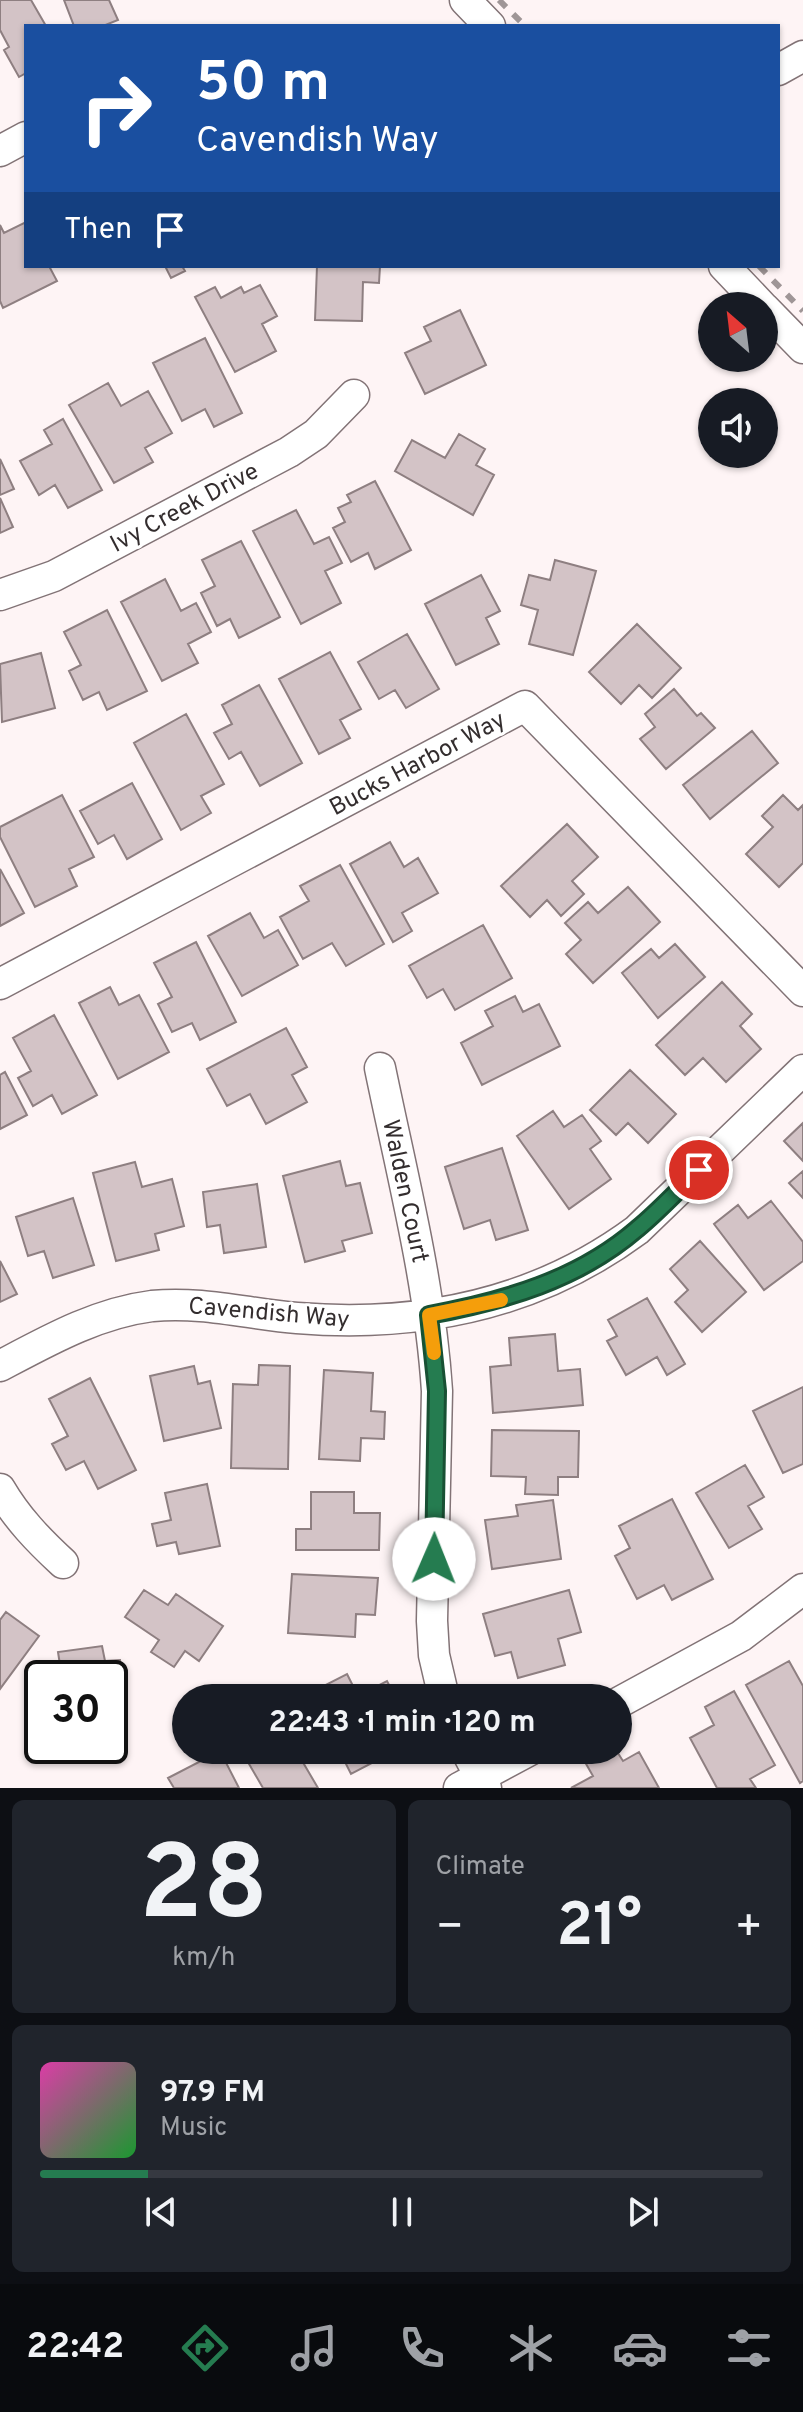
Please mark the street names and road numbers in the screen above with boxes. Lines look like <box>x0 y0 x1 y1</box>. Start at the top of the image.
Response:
street label: Ivy Creek Drive <box>106 457 264 560</box>
street label: Bucks Harbor Way <box>325 706 511 824</box>
street label: Walden Court <box>374 1117 434 1266</box>
street label: Cavendish Way <box>187 1292 351 1336</box>

